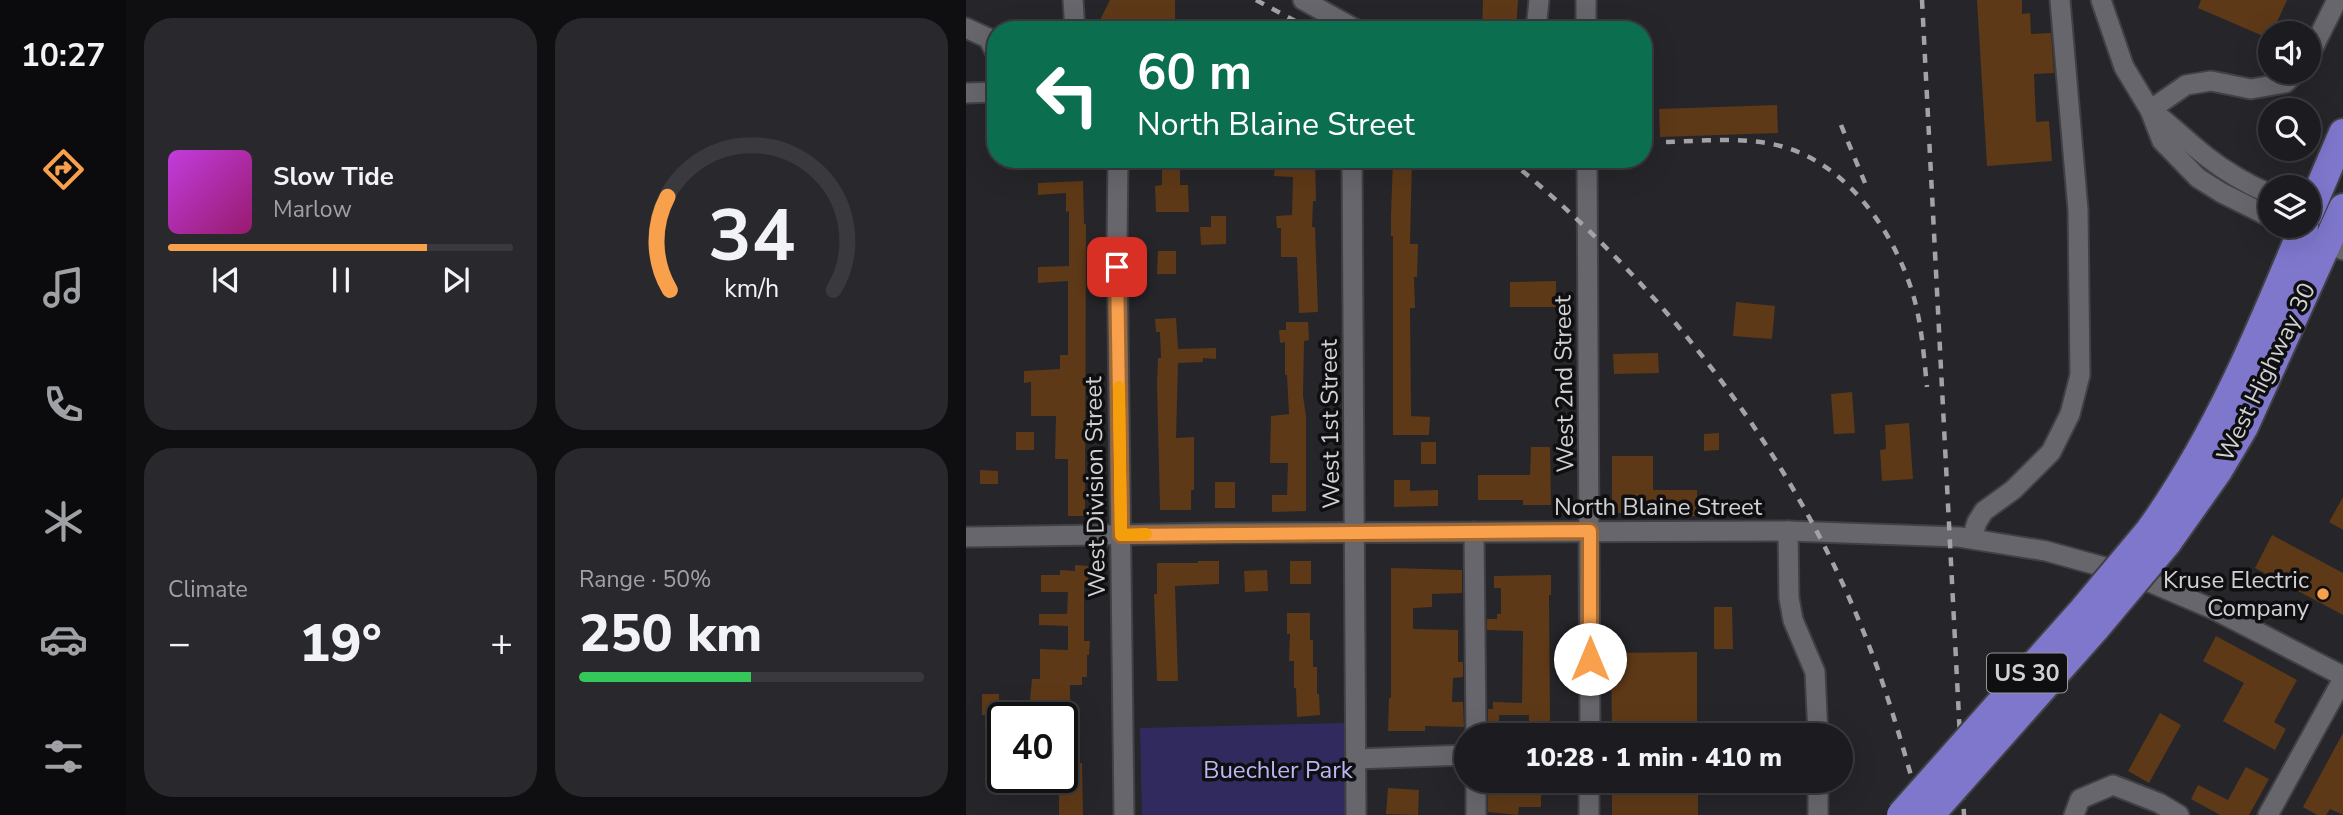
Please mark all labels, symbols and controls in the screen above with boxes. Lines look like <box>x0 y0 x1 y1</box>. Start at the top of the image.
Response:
map controls <box>2258 21 2321 238</box>
button: sound <box>2258 21 2321 84</box>
text: 10:27 <box>21 34 105 77</box>
text: 60 m <box>1137 39 1252 106</box>
icon: left <box>1022 49 1113 140</box>
button: search <box>2258 98 2321 161</box>
text: North Blaine Street <box>1137 103 1415 146</box>
icon: directions <box>39 145 88 194</box>
text: Slow Tide <box>273 159 394 194</box>
button: layers <box>2258 175 2321 238</box>
text: 34 <box>708 187 795 287</box>
text: Marlow <box>273 194 352 225</box>
pin <box>1087 237 1147 297</box>
icon: arrive <box>1098 248 1136 286</box>
icon: previous <box>207 261 245 299</box>
icon: pause <box>322 261 360 299</box>
icon: next <box>437 261 475 299</box>
icon: music <box>39 263 88 312</box>
text: km/h <box>724 272 779 306</box>
street label: West Highway 30 <box>2209 277 2323 467</box>
street label: West 2nd Street <box>1546 294 1582 473</box>
street label: West 1st Street <box>1313 338 1347 509</box>
street label: West Division Street <box>1077 376 1113 598</box>
icon: phone <box>39 380 88 429</box>
street label: North Blaine Street <box>1554 491 1763 523</box>
icon: climate <box>39 497 88 546</box>
text: Range · 50% <box>579 564 711 595</box>
place label: Kruse Electric Company <box>2163 564 2310 624</box>
text: Climate <box>168 574 248 605</box>
marker: Kruse Electric Company <box>2315 586 2331 602</box>
text: 250 km <box>579 598 762 669</box>
text: 19° <box>299 608 382 679</box>
icon: car <box>39 615 88 664</box>
text: − <box>168 618 191 669</box>
text: + <box>490 618 513 669</box>
position arrow <box>1553 622 1627 696</box>
road number: US 30 <box>1987 653 2067 692</box>
speed limit sign: 40 <box>987 702 1078 793</box>
icon: filters <box>39 732 88 781</box>
text: 10:28 · 1 min · 410 m <box>1525 740 1782 775</box>
park label: Buechler Park <box>1203 754 1354 786</box>

